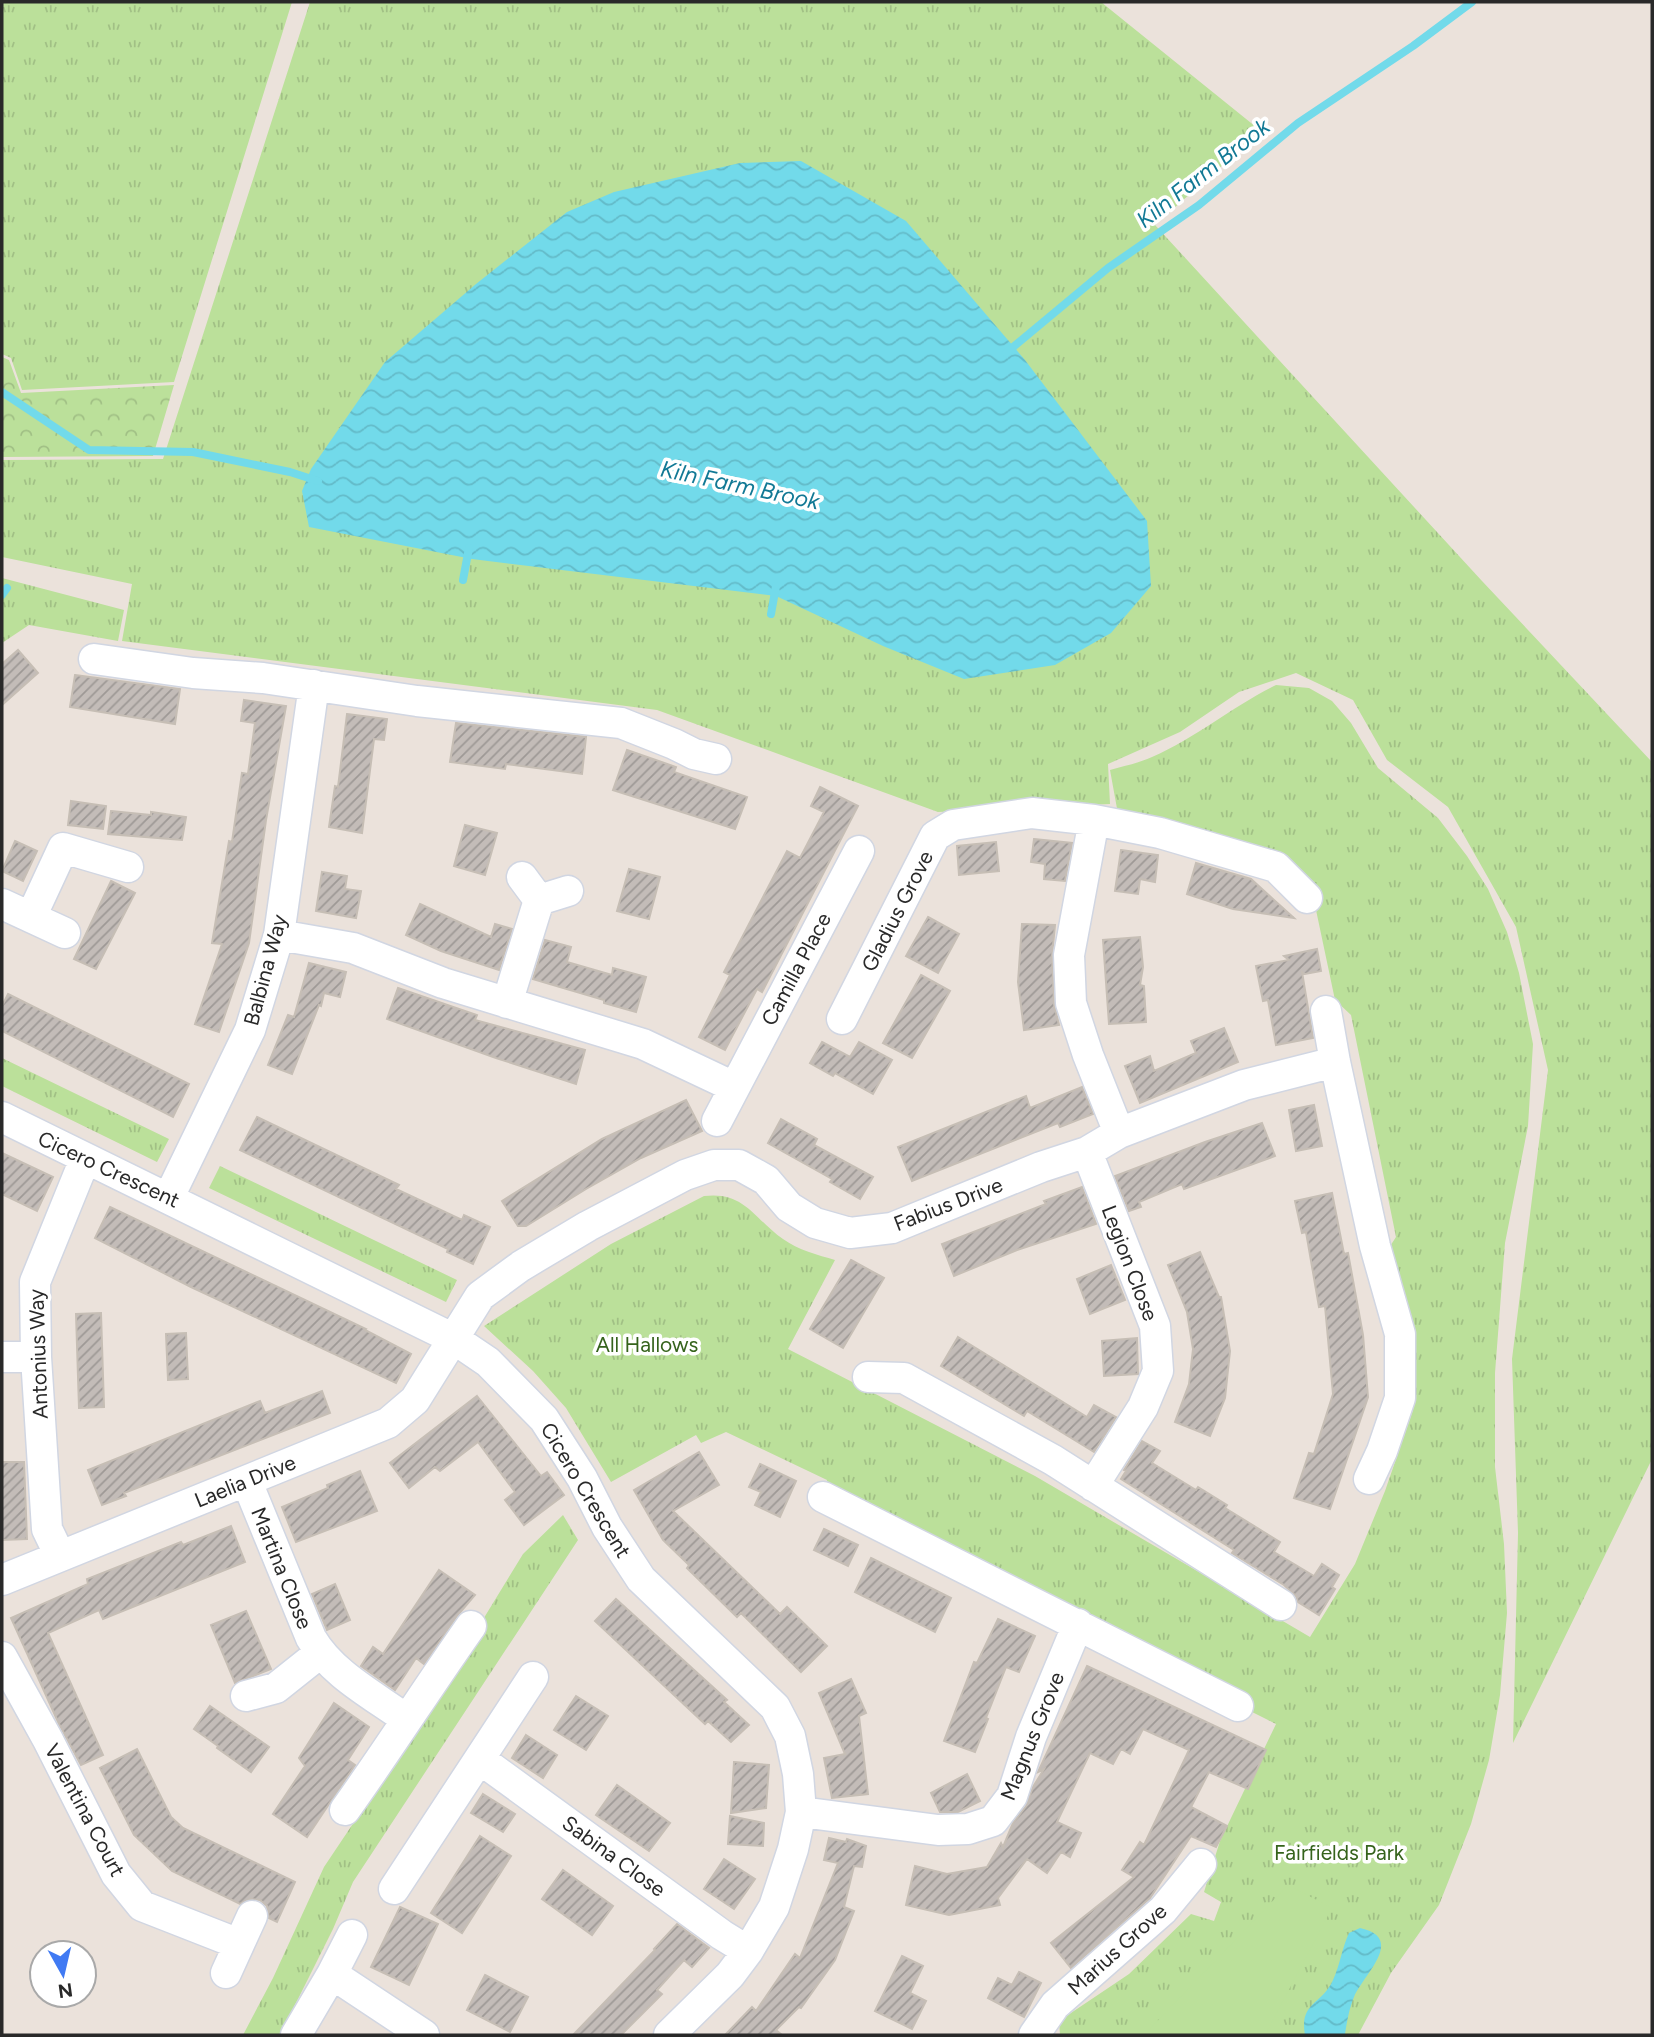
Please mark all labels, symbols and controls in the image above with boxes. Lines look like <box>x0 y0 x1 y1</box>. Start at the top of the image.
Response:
water label: Kiln Farm Brook <box>1131 112 1276 234</box>
water label: Kiln Farm Brook <box>658 455 823 516</box>
street label: Gladius Grove <box>856 846 938 976</box>
street label: Camilla Place <box>756 908 836 1030</box>
street label: Balbina Way <box>238 912 292 1028</box>
street label: Cicero Crescent <box>34 1125 184 1213</box>
street label: Fabius Drive <box>890 1172 1006 1236</box>
street label: Legion Close <box>1096 1202 1164 1324</box>
street label: Antonius Way <box>23 1289 53 1419</box>
park label: All Hallows <box>596 1332 698 1357</box>
street label: Cicero Crescent <box>536 1418 636 1562</box>
street label: Laelia Drive <box>191 1449 299 1513</box>
street label: Martina Close <box>246 1503 318 1633</box>
street label: Magnus Grove <box>995 1668 1069 1804</box>
street label: Valentina Court <box>40 1739 131 1881</box>
street label: Sabina Close <box>557 1810 671 1902</box>
park label: Fairfields Park <box>1274 1840 1405 1865</box>
street label: Marius Grove <box>1062 1898 1172 2000</box>
north arrow <box>28 1939 98 2009</box>
text: N <box>56 1978 74 2003</box>

